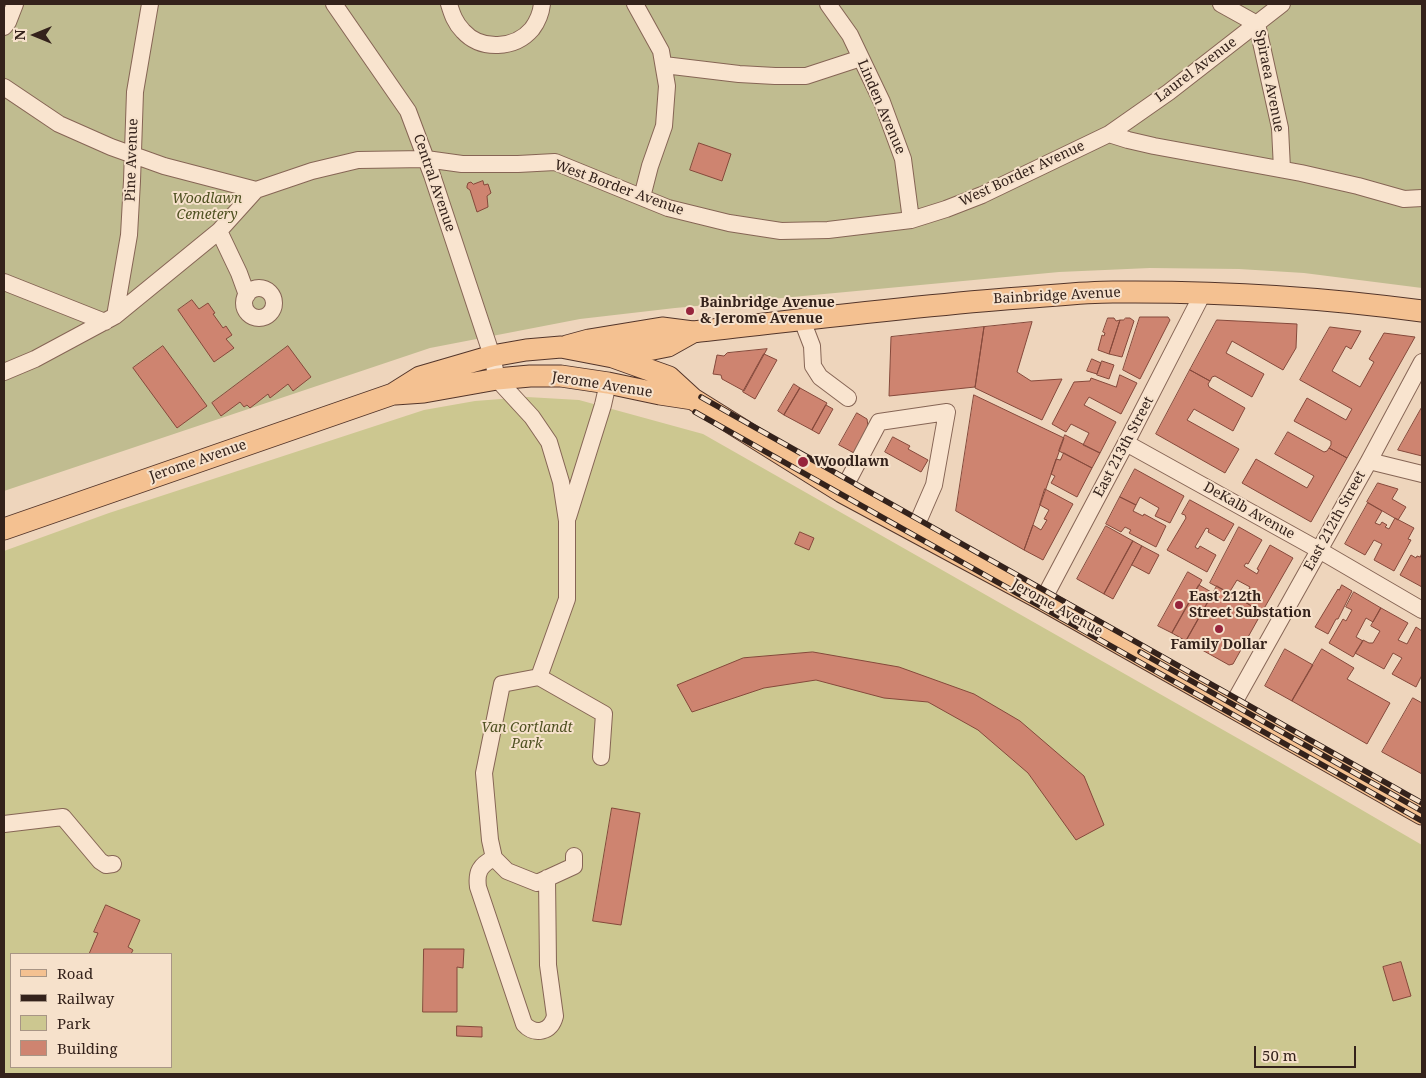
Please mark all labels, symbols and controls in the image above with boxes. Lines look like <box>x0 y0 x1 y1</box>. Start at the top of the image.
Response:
north arrow <box>10 10 60 60</box>
street label: Spiraea Avenue <box>1251 28 1287 134</box>
text: N <box>10 29 29 41</box>
street label: Laurel Avenue <box>1152 34 1240 106</box>
street label: Linden Avenue <box>854 57 908 157</box>
street label: Pine Avenue <box>122 118 142 202</box>
street label: Central Avenue <box>409 132 459 234</box>
street label: West Border Avenue <box>957 138 1087 210</box>
street label: West Border Avenue <box>552 157 686 219</box>
park label: Woodlawn Cemetery <box>172 191 242 223</box>
street label: Bainbridge Avenue <box>993 284 1121 308</box>
place label: Bainbridge Avenue & Jerome Avenue <box>700 295 835 328</box>
marker: Bainbridge Avenue & Jerome Avenue <box>684 305 696 317</box>
street label: Jerome Avenue <box>551 369 653 401</box>
street label: East 213th Street <box>1090 394 1158 500</box>
street label: Jerome Avenue <box>147 437 249 485</box>
place label: Woodlawn <box>814 454 889 470</box>
marker: Woodlawn <box>796 455 810 469</box>
street label: East 212th Street <box>1301 468 1369 574</box>
street label: DeKalb Avenue <box>1200 479 1298 543</box>
street label: Jerome Avenue <box>1009 576 1105 640</box>
place label: East 212th Street Substation <box>1189 589 1311 622</box>
marker: East 212th Street Substation <box>1173 599 1185 611</box>
marker: Family Dollar <box>1213 623 1225 635</box>
place label: Family Dollar <box>1171 637 1267 653</box>
park label: Van Cortlandt Park <box>481 720 573 752</box>
legend <box>10 953 172 1068</box>
text: Road <box>57 963 93 983</box>
text: Railway <box>57 988 114 1008</box>
text: Park <box>57 1013 90 1033</box>
scale bar <box>1256 1036 1358 1068</box>
text: Building <box>57 1038 118 1058</box>
text: 50 m <box>1262 1045 1297 1065</box>

